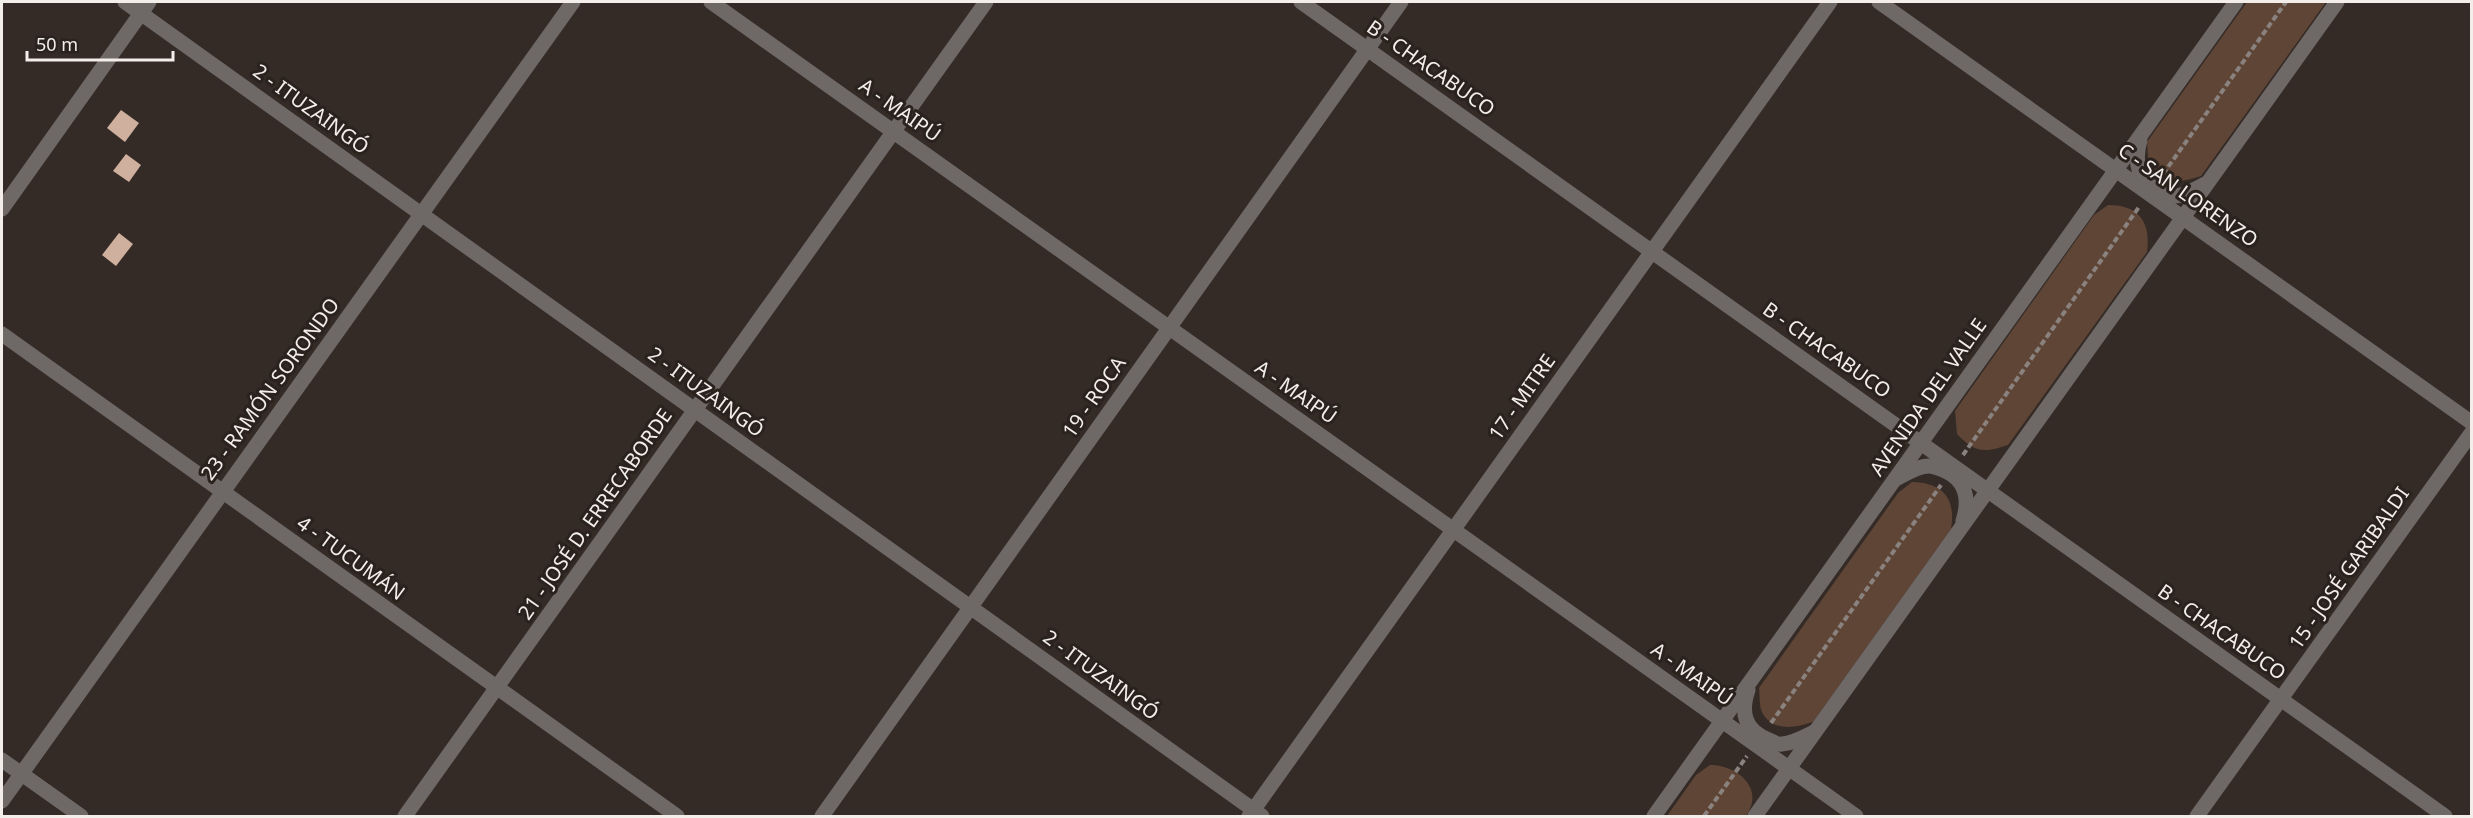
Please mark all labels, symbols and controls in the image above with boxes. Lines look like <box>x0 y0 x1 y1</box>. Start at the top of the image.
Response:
street label: B - CHACABUCO <box>1362 13 1501 122</box>
scale bar <box>27 24 172 62</box>
text: 50 m <box>36 32 78 56</box>
street label: 2 - ITUZAINGÓ <box>248 57 375 160</box>
street label: A - MAIPÚ <box>854 72 947 148</box>
street label: C - SAN LORENZO <box>2113 136 2264 253</box>
street label: 23 - RAMÓN SORONDO <box>194 292 345 485</box>
street label: B - CHACABUCO <box>1758 295 1897 404</box>
street label: AVENIDA DEL VALLE <box>1863 312 1992 481</box>
street label: 2 - ITUZAINGÓ <box>643 340 770 443</box>
street label: 17 - MITRE <box>1482 348 1561 445</box>
street label: 19 - ROCA <box>1056 351 1132 443</box>
street label: A - MAIPÚ <box>1250 354 1343 430</box>
street label: 21 - JOSÉ D. ERRECABORDE <box>511 403 678 625</box>
street label: 15 - JOSÉ GARIBALDI <box>2282 481 2415 654</box>
street label: 4 - TUCUMÁN <box>292 509 411 606</box>
street label: B - CHACABUCO <box>2153 577 2292 686</box>
street label: 2 - ITUZAINGÓ <box>1038 623 1165 726</box>
street label: A - MAIPÚ <box>1646 636 1739 712</box>

